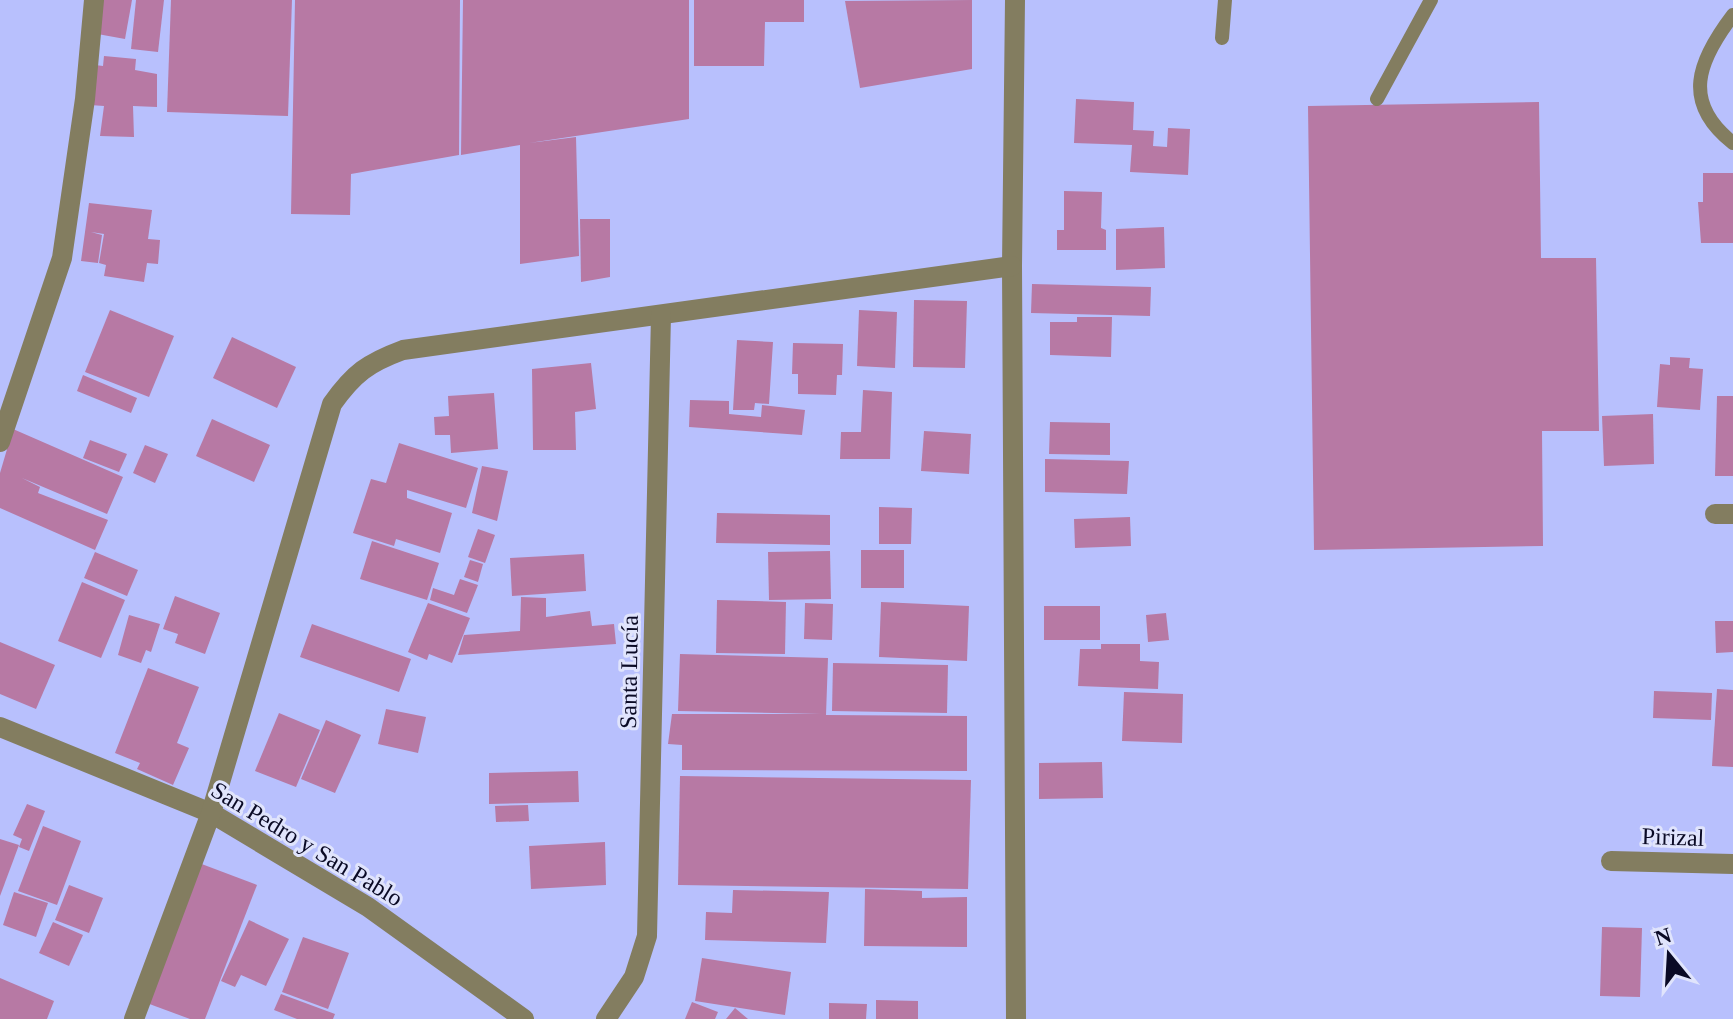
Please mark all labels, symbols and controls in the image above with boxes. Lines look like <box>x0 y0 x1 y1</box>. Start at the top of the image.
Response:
street label: Santa Lucía <box>615 614 643 729</box>
street label: San Pedro y San Pablo <box>207 777 407 911</box>
street label: Pirizal <box>1641 823 1705 851</box>
north arrow <box>1629 915 1709 995</box>
text: N <box>1652 922 1674 951</box>

